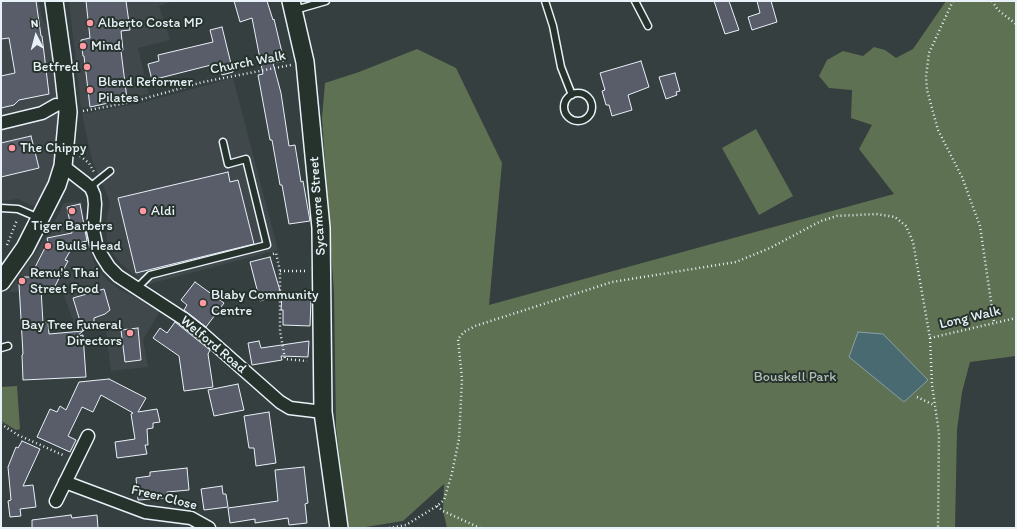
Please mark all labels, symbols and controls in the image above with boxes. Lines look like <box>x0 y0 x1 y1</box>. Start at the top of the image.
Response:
place label: Alberto Costa MP <box>98 15 203 31</box>
north arrow <box>16 16 56 56</box>
text: N <box>30 17 39 30</box>
marker: Alberto Costa MP <box>85 18 95 28</box>
place label: Mind <box>91 38 121 54</box>
marker: Mind <box>78 41 88 51</box>
street label: Church Walk <box>209 47 287 79</box>
place label: Betfred <box>33 59 79 75</box>
marker: Betfred <box>82 62 92 72</box>
place label: Blend Reformer Pilates <box>98 74 193 106</box>
marker: Blend Reformer Pilates <box>85 85 95 95</box>
place label: The Chippy <box>20 140 86 156</box>
marker: The Chippy <box>7 143 17 153</box>
street label: Sycamore Street <box>306 156 330 256</box>
place label: Aldi <box>151 203 175 219</box>
marker: Tiger Barbers <box>67 206 77 216</box>
marker: Aldi <box>138 206 148 216</box>
place label: Tiger Barbers <box>31 218 113 234</box>
place label: Bulls Head <box>56 238 121 254</box>
marker: Bulls Head <box>43 241 53 251</box>
place label: Renu's Thai Street Food <box>30 265 99 298</box>
marker: Renu's Thai Street Food <box>17 276 27 286</box>
place label: Blaby Community Centre <box>211 287 319 320</box>
marker: Blaby Community Centre <box>198 298 208 308</box>
street label: Long Walk <box>938 303 1002 333</box>
street label: Welford Road <box>177 312 249 378</box>
place label: Bay Tree Funeral Directors <box>21 317 122 350</box>
marker: Bay Tree Funeral Directors <box>125 328 135 338</box>
park label: Bouskell Park <box>754 369 836 385</box>
street label: Freer Close <box>129 482 199 514</box>

